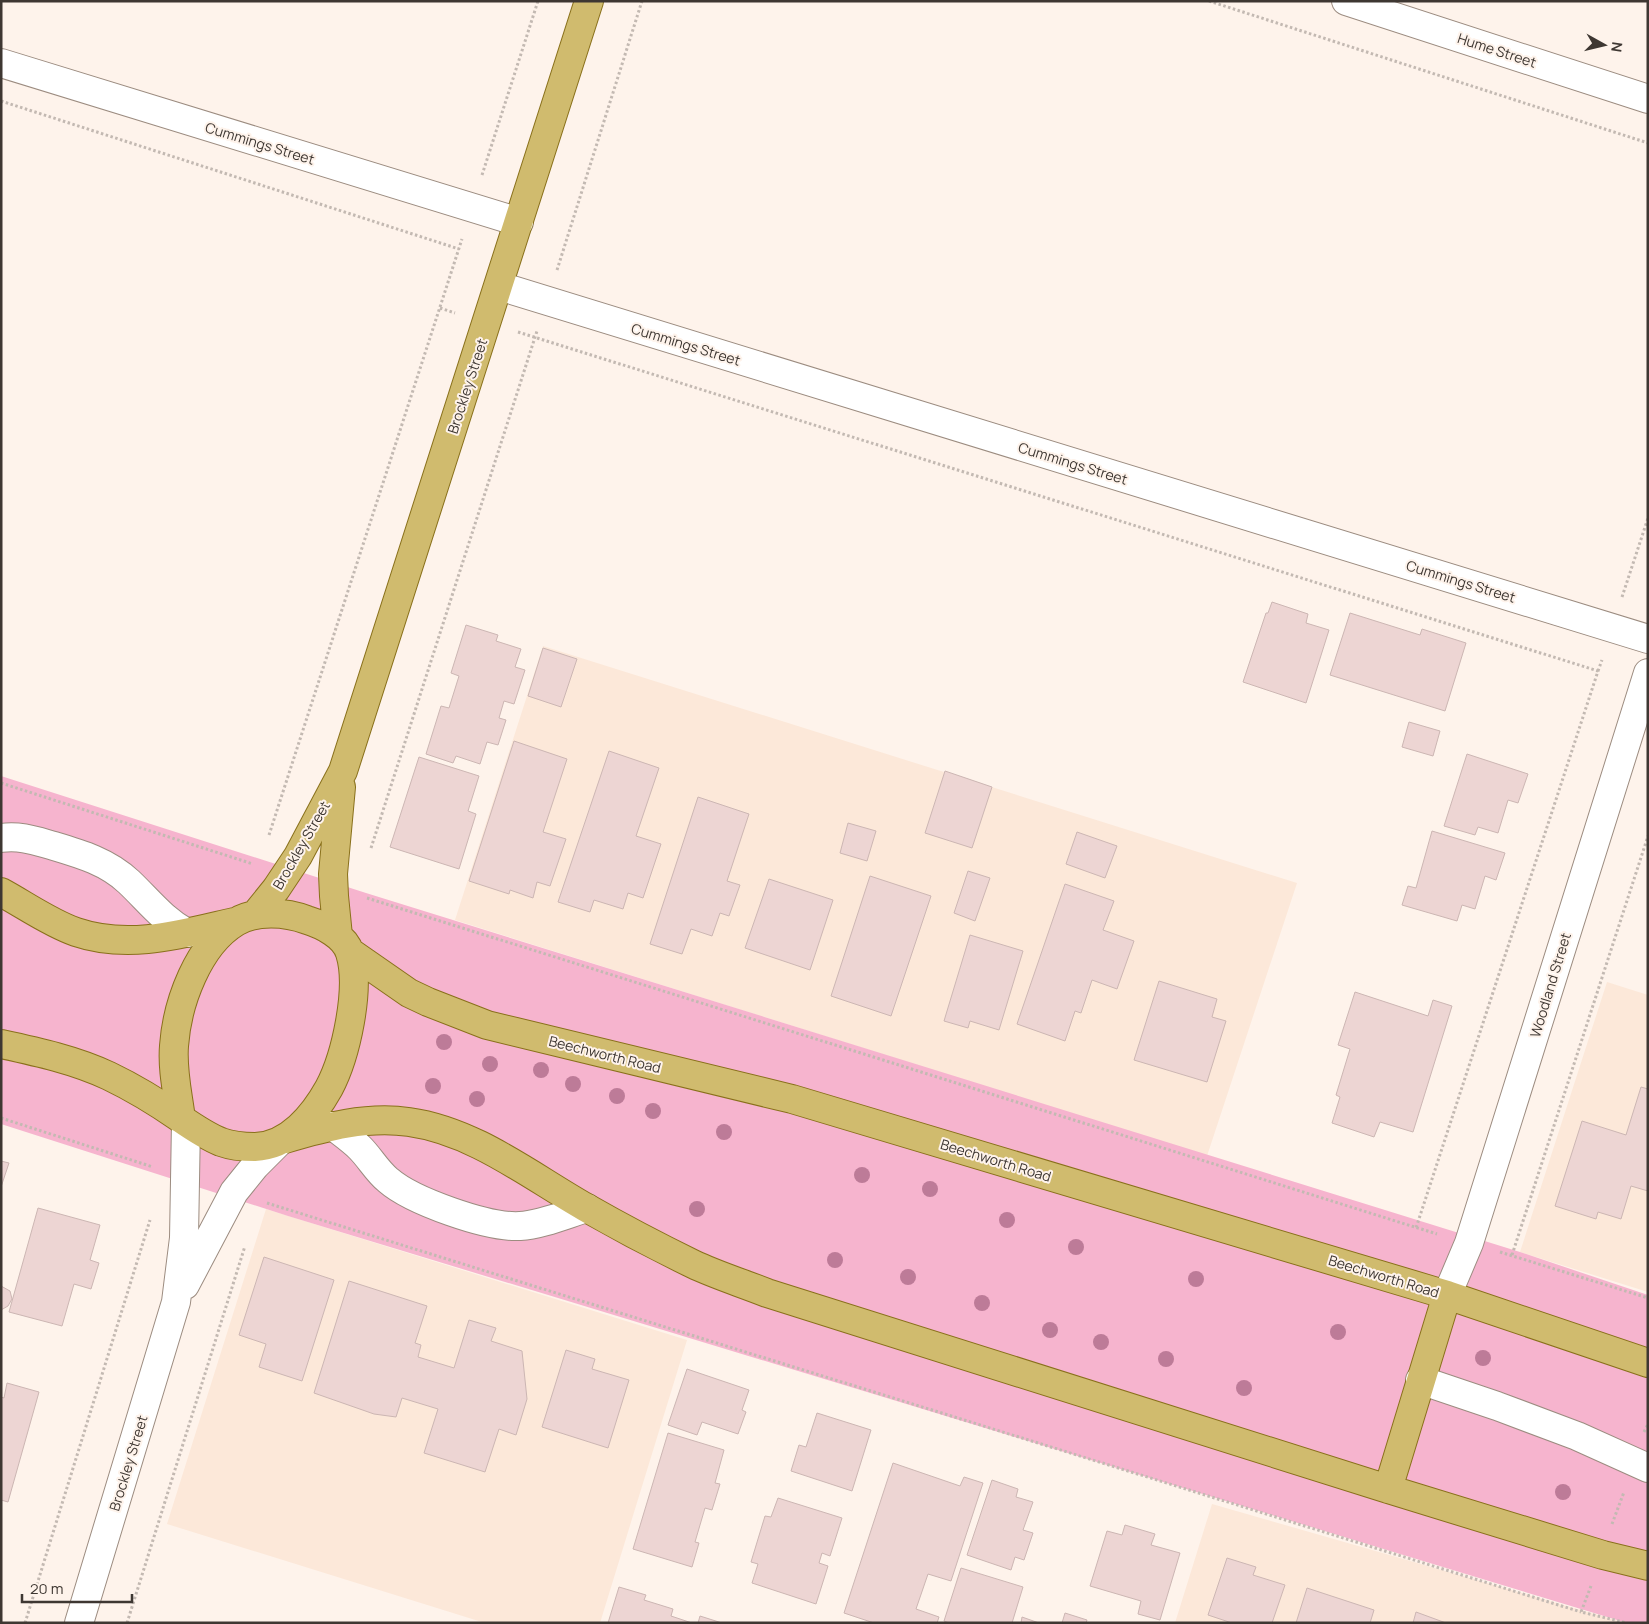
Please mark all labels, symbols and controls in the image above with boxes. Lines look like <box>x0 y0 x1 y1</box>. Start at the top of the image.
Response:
north arrow <box>1579 20 1629 70</box>
street label: Hume Street <box>1455 28 1539 72</box>
text: N <box>1607 41 1627 53</box>
street label: Cummings Street <box>203 117 317 169</box>
street label: Cummings Street <box>629 318 743 370</box>
street label: Brockley Street <box>443 336 491 436</box>
street label: Cummings Street <box>1016 437 1130 489</box>
street label: Cummings Street <box>1404 555 1518 607</box>
street label: Brockley Street <box>268 797 334 893</box>
street label: Woodland Street <box>1525 930 1575 1040</box>
street label: Beechworth Road <box>547 1031 663 1077</box>
street label: Beechworth Road <box>938 1134 1054 1186</box>
street label: Beechworth Road <box>1326 1250 1442 1302</box>
street label: Brockley Street <box>104 1412 152 1513</box>
scale bar <box>22 1572 132 1604</box>
text: 20 m <box>30 1578 63 1599</box>

